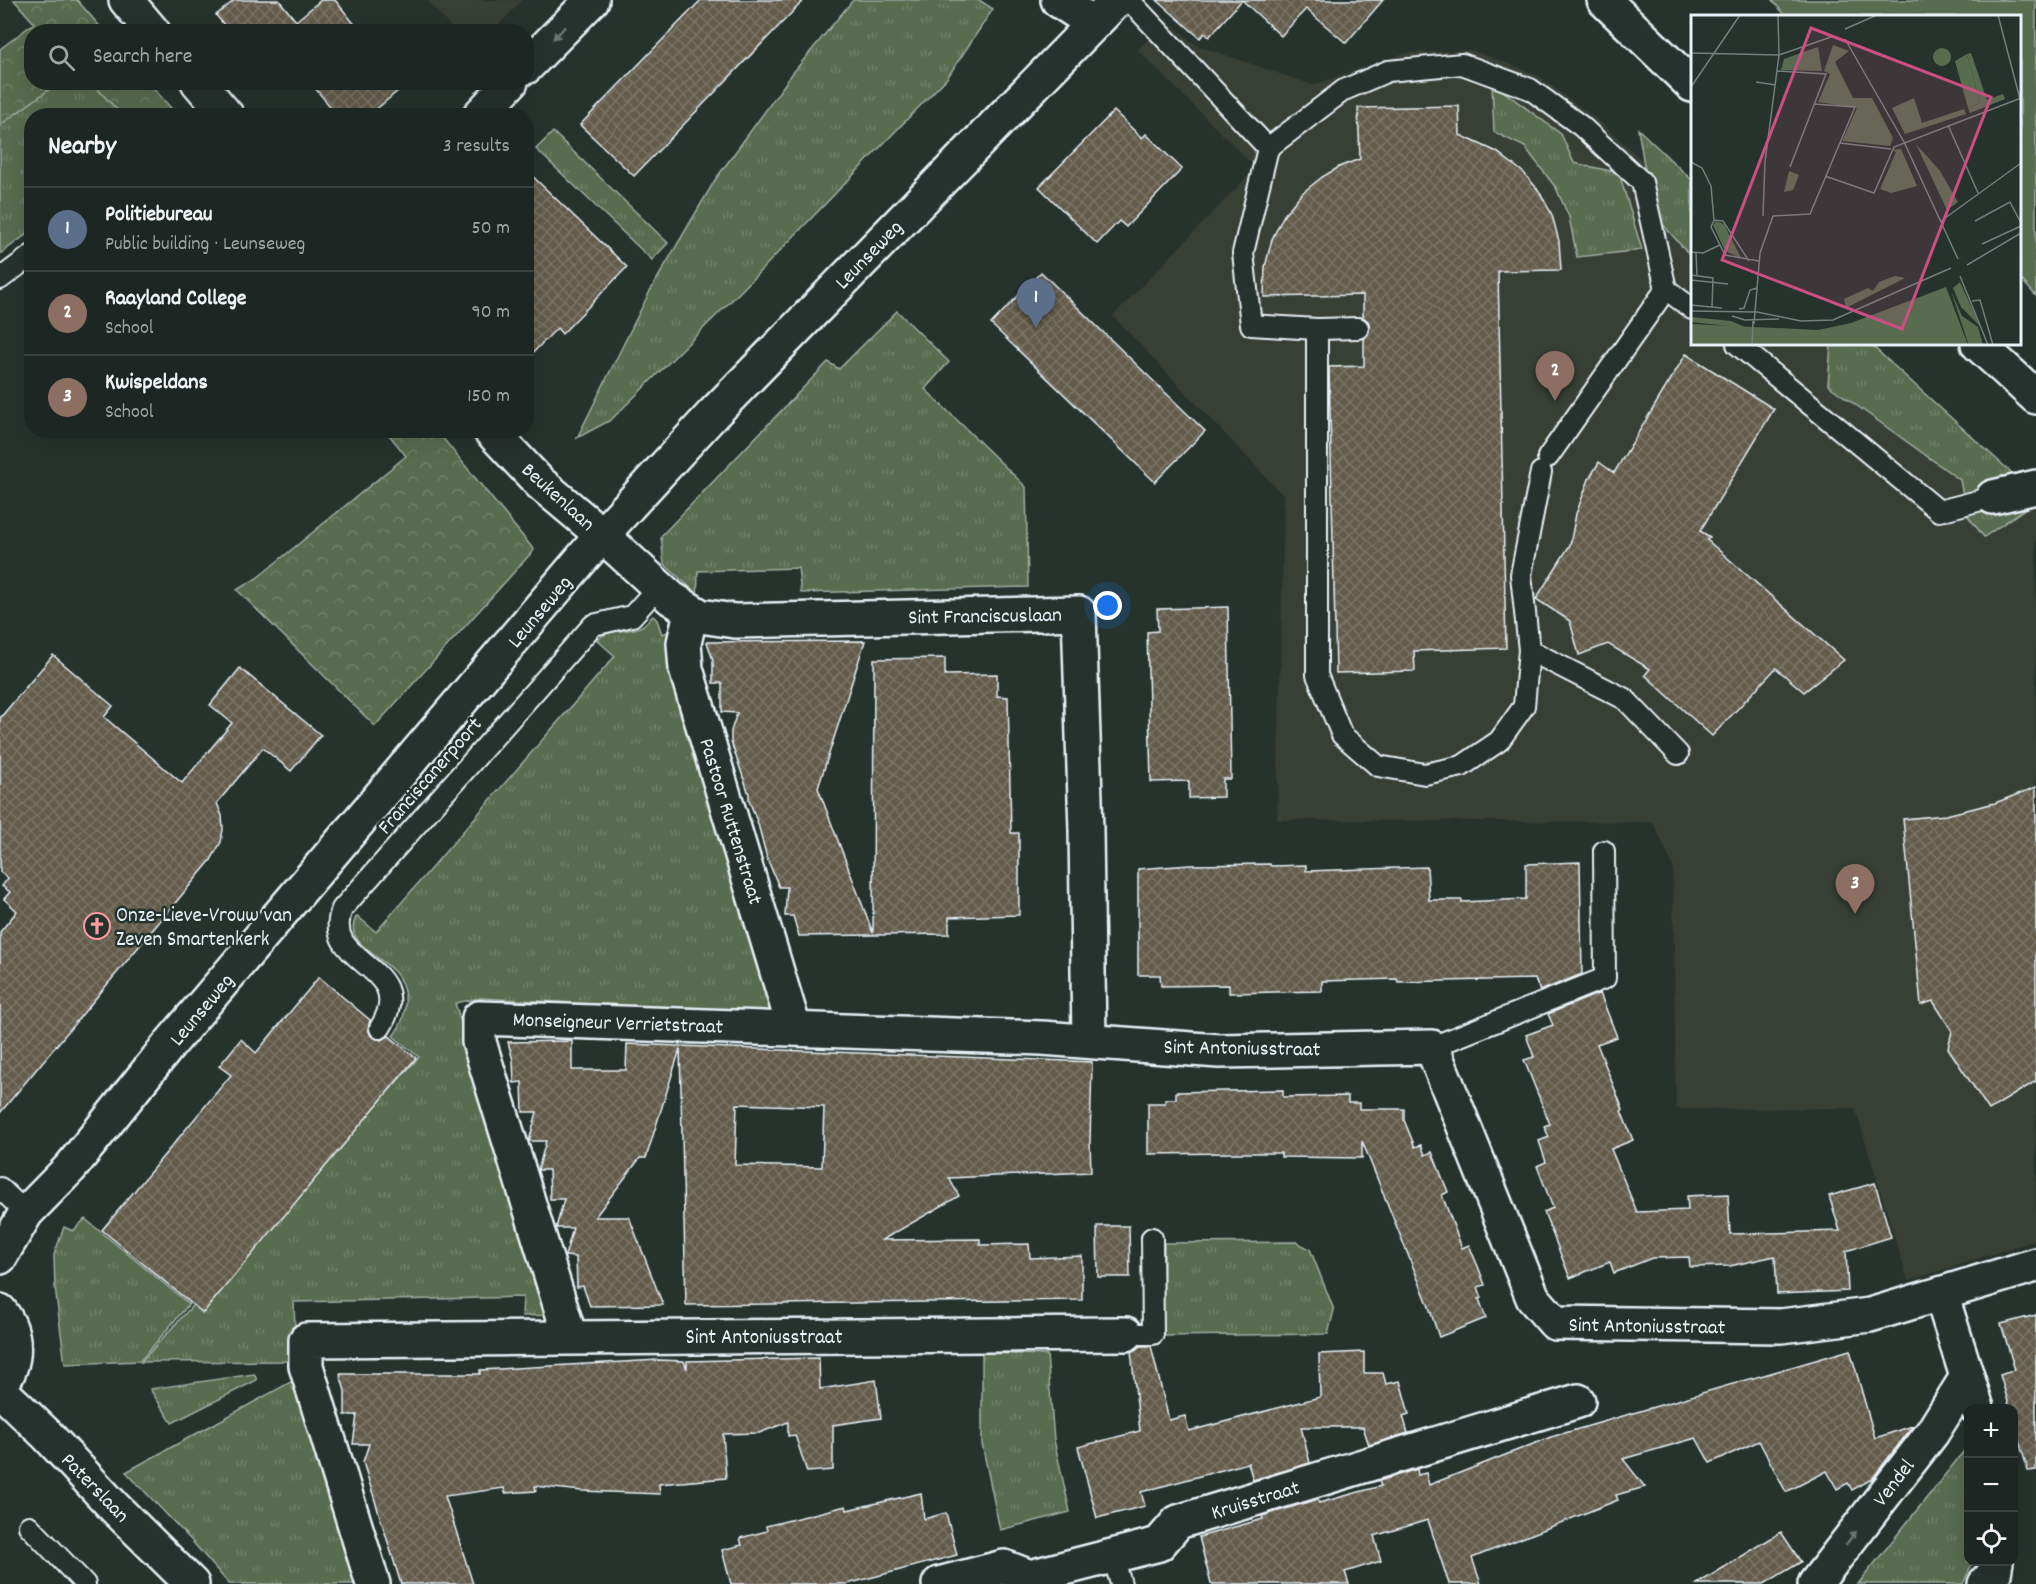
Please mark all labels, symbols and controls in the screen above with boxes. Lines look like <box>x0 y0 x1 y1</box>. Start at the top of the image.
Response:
inset map <box>1691 15 2021 345</box>
search box <box>24 24 534 90</box>
one-way arrow <box>552 26 566 41</box>
icon: search <box>45 41 78 74</box>
text: Search here <box>93 42 192 73</box>
text: Nearby <box>48 129 116 166</box>
text: 3 results <box>443 133 510 161</box>
text: Politiebureau <box>105 200 213 231</box>
text: 1 <box>65 215 70 243</box>
text: 50 m <box>472 215 510 243</box>
street label: Leunseweg <box>829 215 911 298</box>
text: Public building · Leunseweg <box>105 231 305 259</box>
pin: 1 <box>1016 278 1056 328</box>
text: Raayland College <box>105 284 246 315</box>
text: 2 <box>63 299 72 327</box>
text: 90 m <box>472 299 510 327</box>
text: School <box>105 315 154 343</box>
pin: 2 <box>1536 352 1574 401</box>
text: Kwispeldans <box>105 368 208 399</box>
text: 3 <box>63 383 72 411</box>
text: 150 m <box>467 383 510 411</box>
text: School <box>105 399 154 427</box>
street label: Beukenlaan <box>513 457 601 540</box>
street label: Leunseweg <box>502 570 581 656</box>
your location <box>1093 591 1122 620</box>
street label: Sint Franciscuslaan <box>908 602 1062 634</box>
street label: Franciscanerpoort <box>372 712 491 842</box>
street label: Pastoor Ruttenstraat <box>690 735 769 909</box>
pin: 3 <box>1836 864 1874 914</box>
place label: Onze-Lieve-Vrouw van Zeven Smartenkerk <box>116 902 292 956</box>
church icon: Onze-Lieve-Vrouw van Zeven Smartenkerk <box>82 911 112 941</box>
street label: Leunseweg <box>164 968 243 1054</box>
street label: Monseigneur Verrietstraat <box>512 1006 724 1044</box>
street label: Sint Antoniusstraat <box>1163 1034 1321 1066</box>
street label: Sint Antoniusstraat <box>1568 1312 1726 1344</box>
street label: Sint Antoniusstraat <box>686 1324 843 1354</box>
map controls <box>1964 1404 2018 1566</box>
button: + <box>1964 1404 2018 1458</box>
street label: Paterslaan <box>53 1447 135 1531</box>
street label: Vendel <box>1867 1454 1924 1514</box>
button: − <box>1964 1458 2018 1512</box>
street label: Kruisstraat <box>1208 1474 1304 1530</box>
button: locate <box>1964 1512 2018 1566</box>
one-way arrow <box>1844 1530 1856 1545</box>

